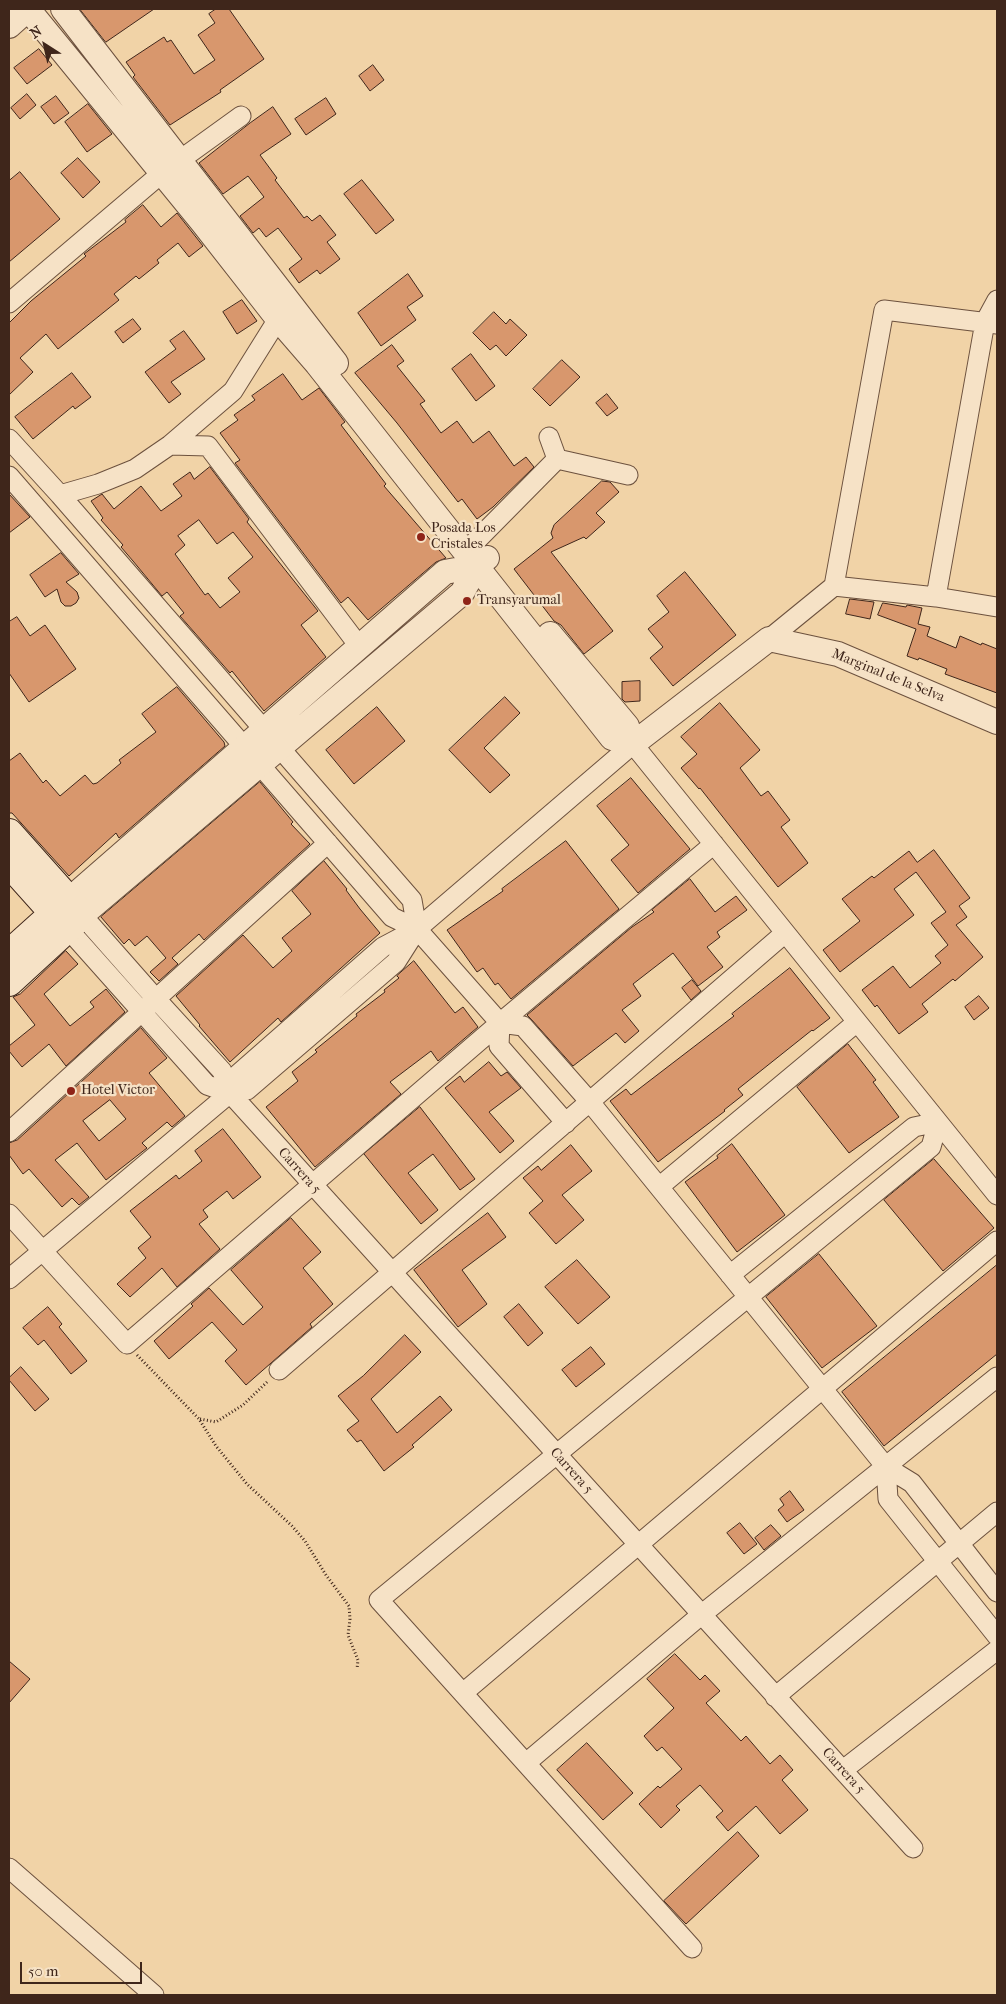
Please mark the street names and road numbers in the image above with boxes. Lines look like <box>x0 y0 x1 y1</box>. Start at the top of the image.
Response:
street label: Marginal de la Selva <box>829 646 947 706</box>
street label: Carrera 5 <box>274 1145 324 1197</box>
street label: Carrera 5 <box>546 1445 596 1497</box>
street label: Carrera 5 <box>818 1745 868 1797</box>

